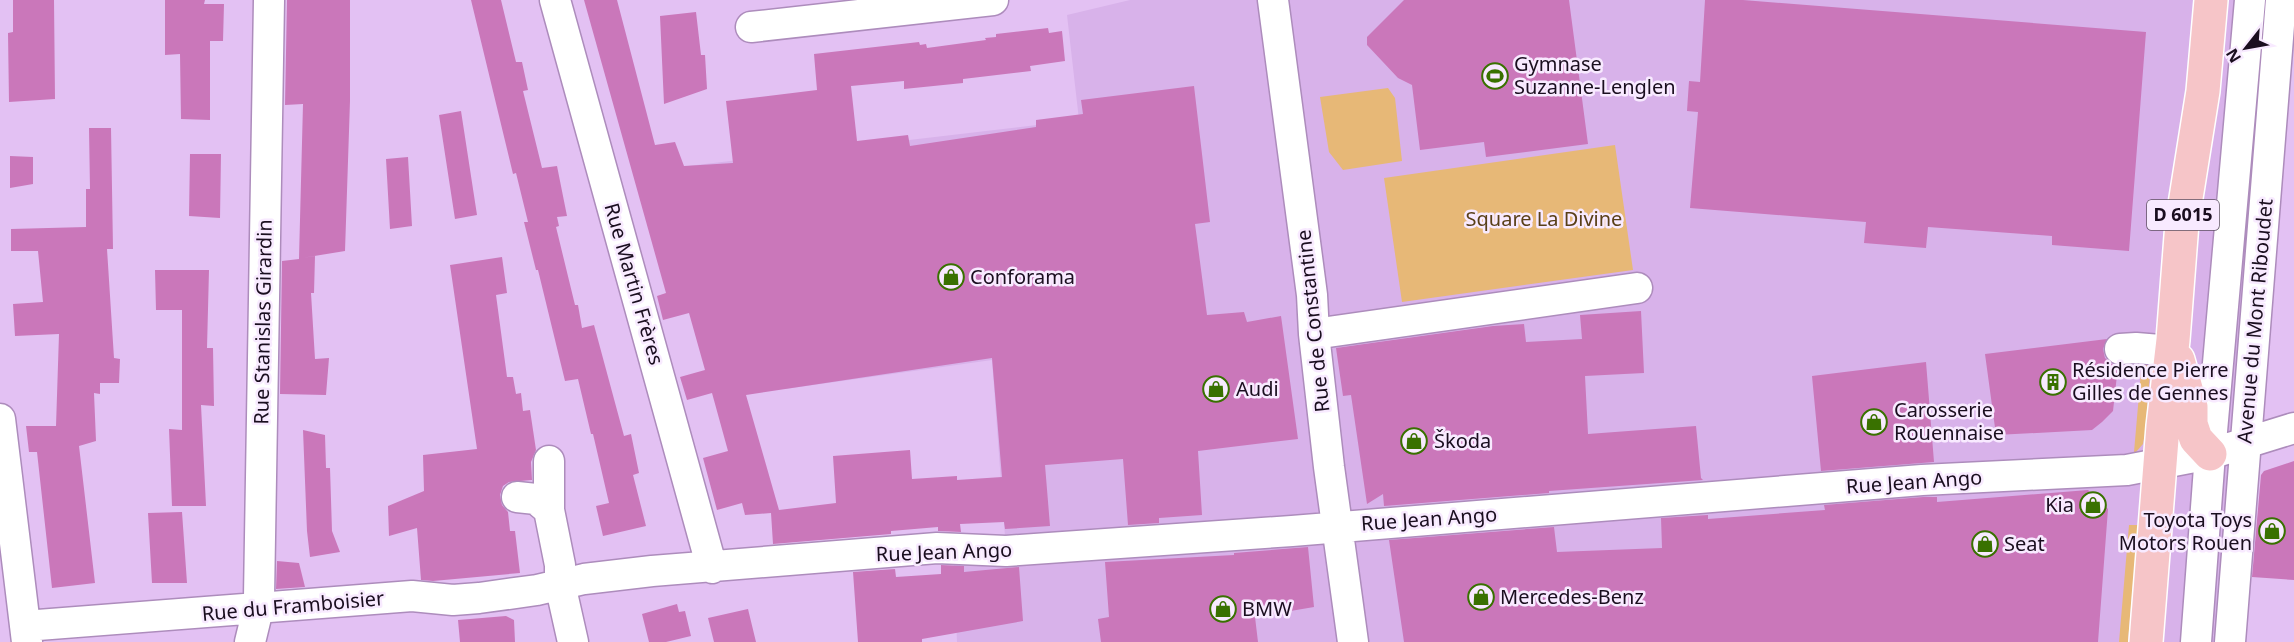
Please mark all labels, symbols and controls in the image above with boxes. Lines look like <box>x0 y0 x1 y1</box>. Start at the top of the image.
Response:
north arrow <box>2216 18 2276 78</box>
text: N <box>2220 44 2246 67</box>
place label: Gymnase Suzanne-Lenglen <box>1514 50 1676 100</box>
sports icon: Gymnase Suzanne-Lenglen <box>1480 61 1510 91</box>
street label: Avenue du Mont Riboudet <box>2230 198 2279 444</box>
street label: Rue Martin Frères <box>598 200 670 368</box>
road number: D 6015 <box>2147 200 2219 230</box>
park label: Square La Divine <box>1466 205 1622 232</box>
street label: Rue Stanislas Girardin <box>247 219 278 425</box>
street label: Rue de Constantine <box>1289 228 1336 414</box>
shop icon: Conforama <box>936 262 966 292</box>
place label: Conforama <box>970 263 1075 290</box>
place label: Résidence Pierre Gilles de Gennes <box>2072 356 2228 406</box>
building icon: Résidence Pierre Gilles de Gennes <box>2038 367 2068 397</box>
shop icon: Audi <box>1201 374 1231 404</box>
place label: Audi <box>1236 375 1279 402</box>
place label: Carosserie Rouennaise <box>1894 396 2004 446</box>
shop icon: Carosserie Rouennaise <box>1859 407 1889 437</box>
shop icon: Škoda <box>1399 426 1429 456</box>
place label: Škoda <box>1434 427 1491 454</box>
street label: Rue Jean Ango <box>1845 463 1983 500</box>
shop icon: Kia <box>2078 490 2108 520</box>
place label: Kia <box>2045 491 2074 518</box>
street label: Rue Jean Ango <box>1360 500 1498 537</box>
place label: Toyota Toys Motors Rouen <box>2119 506 2252 556</box>
shop icon: Toyota Toys Motors Rouen <box>2257 516 2287 546</box>
shop icon: Seat <box>1970 529 2000 559</box>
place label: Seat <box>2004 530 2045 557</box>
street label: Rue Jean Ango <box>875 536 1013 567</box>
shop icon: Mercedes-Benz <box>1466 582 1496 612</box>
place label: Mercedes-Benz <box>1500 583 1644 610</box>
street label: Rue du Framboisier <box>201 584 385 627</box>
shop icon: BMW <box>1208 594 1238 624</box>
place label: BMW <box>1242 595 1292 622</box>

